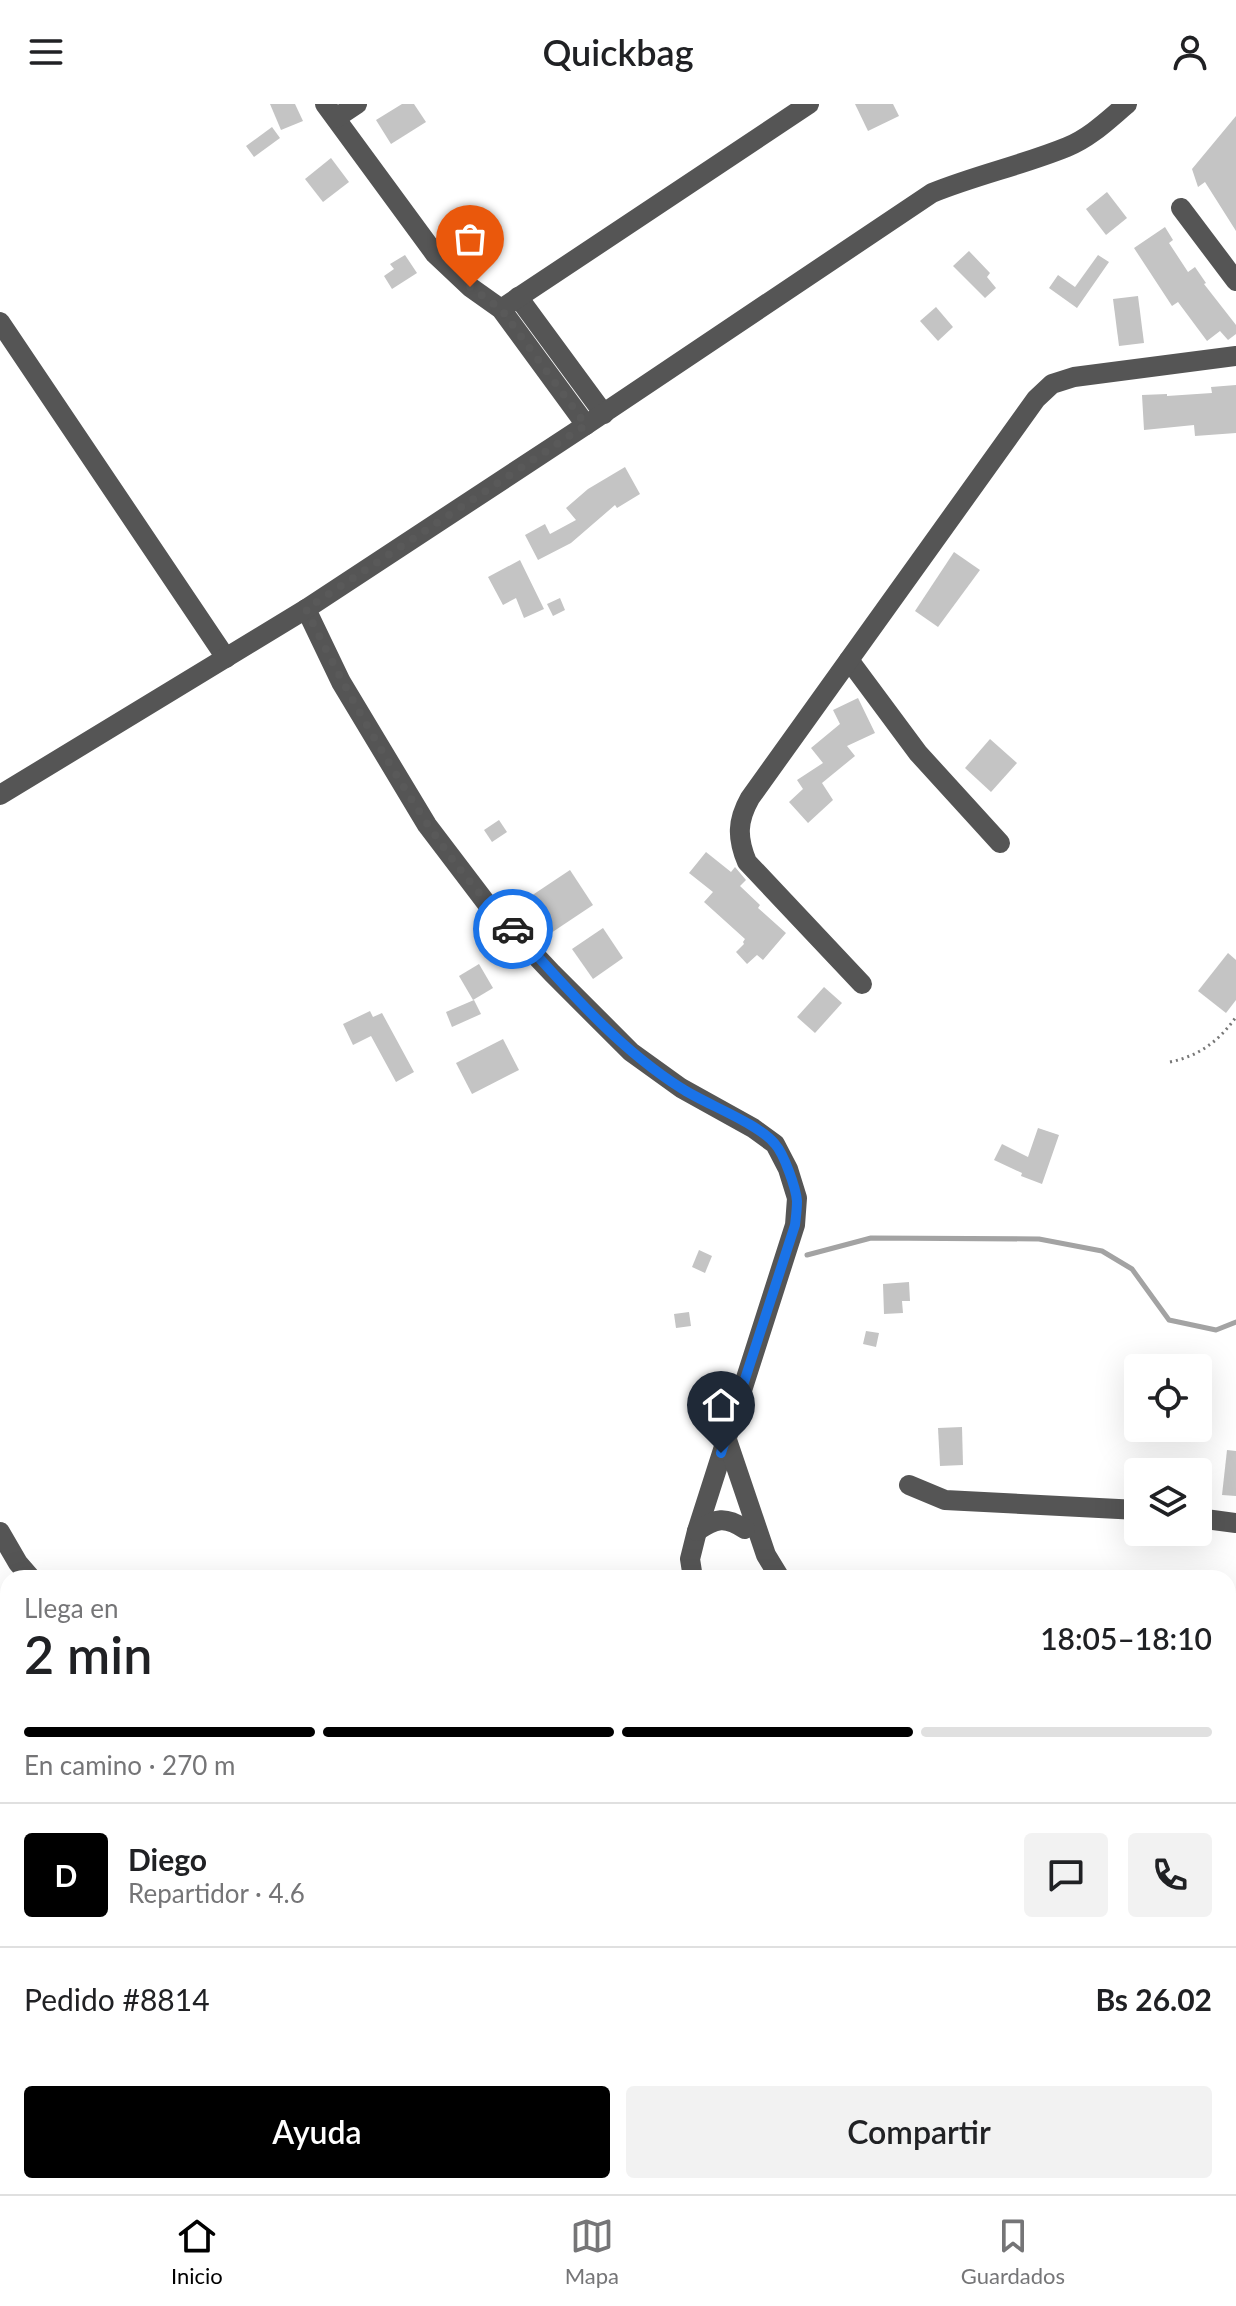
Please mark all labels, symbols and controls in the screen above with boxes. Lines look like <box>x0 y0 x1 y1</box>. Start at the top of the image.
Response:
icon: menu <box>24 30 68 74</box>
text: Quickbag <box>542 30 694 74</box>
icon: person <box>1168 30 1212 74</box>
pin <box>436 205 504 287</box>
icon: bag <box>448 217 492 261</box>
courier <box>473 889 553 969</box>
icon: car <box>491 907 535 951</box>
map controls <box>1124 1354 1212 1546</box>
button: locate <box>1124 1354 1212 1442</box>
pin <box>687 1371 755 1453</box>
icon: home <box>699 1383 743 1427</box>
button: layers <box>1124 1458 1212 1546</box>
text: Llega en <box>24 1592 119 1624</box>
text: 18:05–18:10 <box>1040 1620 1212 1656</box>
text: 2 min <box>24 1623 152 1685</box>
text: En camino · 270 m <box>24 1749 235 1781</box>
button: chat <box>1024 1833 1108 1917</box>
button: phone <box>1128 1833 1212 1917</box>
text: Diego <box>128 1841 207 1877</box>
text: D <box>55 1857 77 1893</box>
text: Repartidor · 4.6 <box>128 1877 305 1909</box>
text: Pedido #8814 <box>24 1981 210 2017</box>
text: Bs 26.02 <box>1096 1981 1212 2017</box>
button: Ayuda <box>24 2086 610 2178</box>
button: Compartir <box>626 2086 1212 2178</box>
tab: Inicio <box>171 2214 223 2289</box>
tab: Mapa <box>565 2214 619 2289</box>
tab: Guardados <box>961 2214 1065 2289</box>

